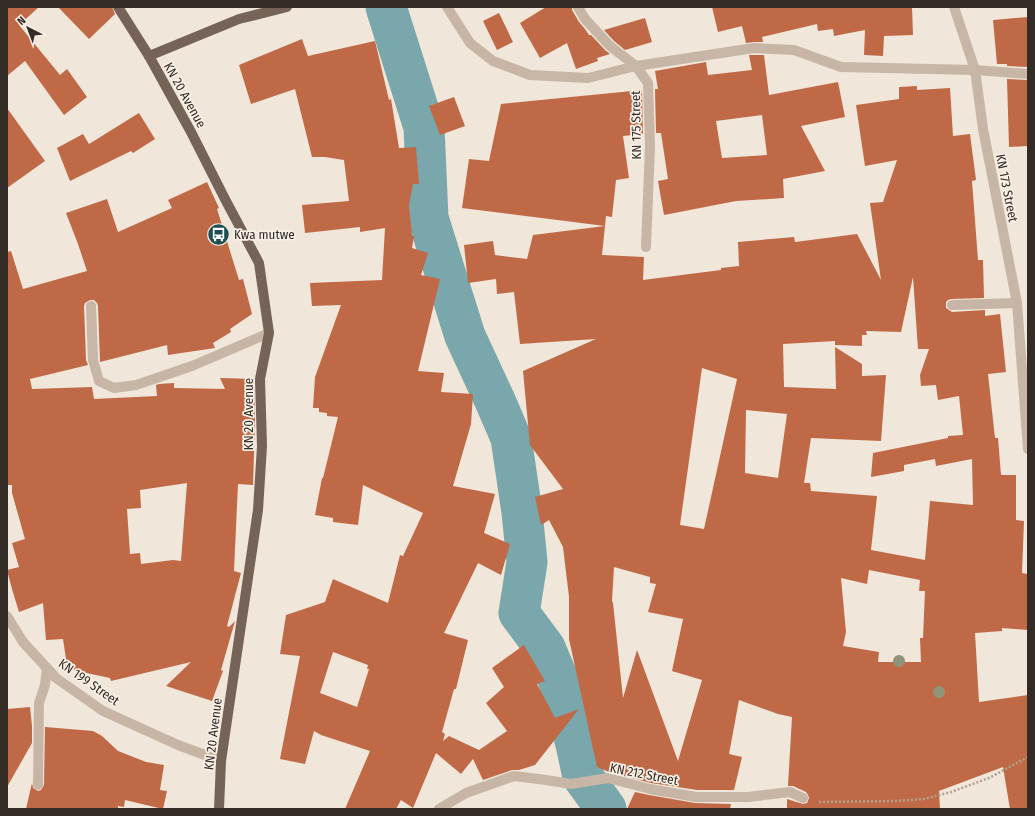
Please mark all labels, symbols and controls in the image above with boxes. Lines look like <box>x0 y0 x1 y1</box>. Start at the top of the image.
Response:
north arrow <box>8 8 48 48</box>
text: N <box>15 14 28 28</box>
street label: KN 20 Avenue <box>161 60 209 130</box>
street label: KN 175 Street <box>628 90 644 160</box>
street label: KN 173 Street <box>993 153 1021 224</box>
bus stop icon: Kwa mutwe <box>205 221 231 247</box>
place label: Kwa mutwe <box>234 227 295 242</box>
street label: KN 20 Avenue <box>241 378 256 450</box>
street label: KN 199 Street <box>56 656 123 709</box>
street label: KN 20 Avenue <box>201 697 225 771</box>
street label: KN 212 Street <box>609 760 680 788</box>

